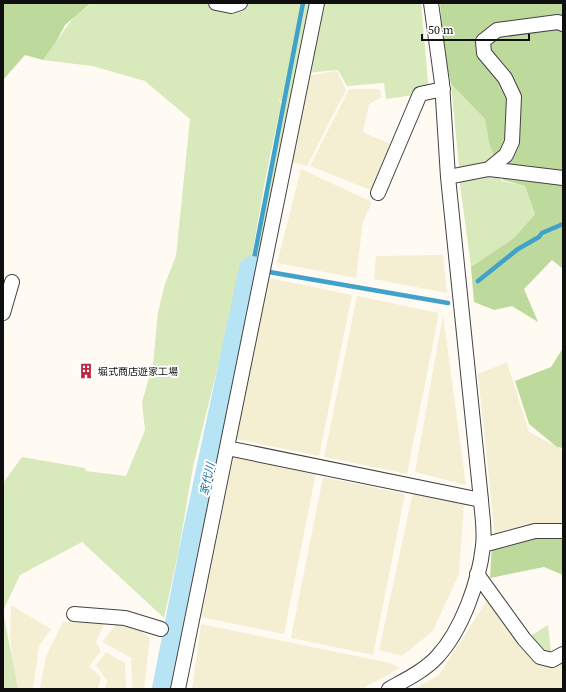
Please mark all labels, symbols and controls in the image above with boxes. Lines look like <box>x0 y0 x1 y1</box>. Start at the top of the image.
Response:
scale bar <box>422 16 529 42</box>
text: 50 m <box>428 22 454 38</box>
building icon: 堀式商店遊家工場 <box>77 362 95 380</box>
place label: 堀式商店遊家工場 <box>98 365 178 378</box>
water label: 家代川 <box>197 460 218 497</box>

